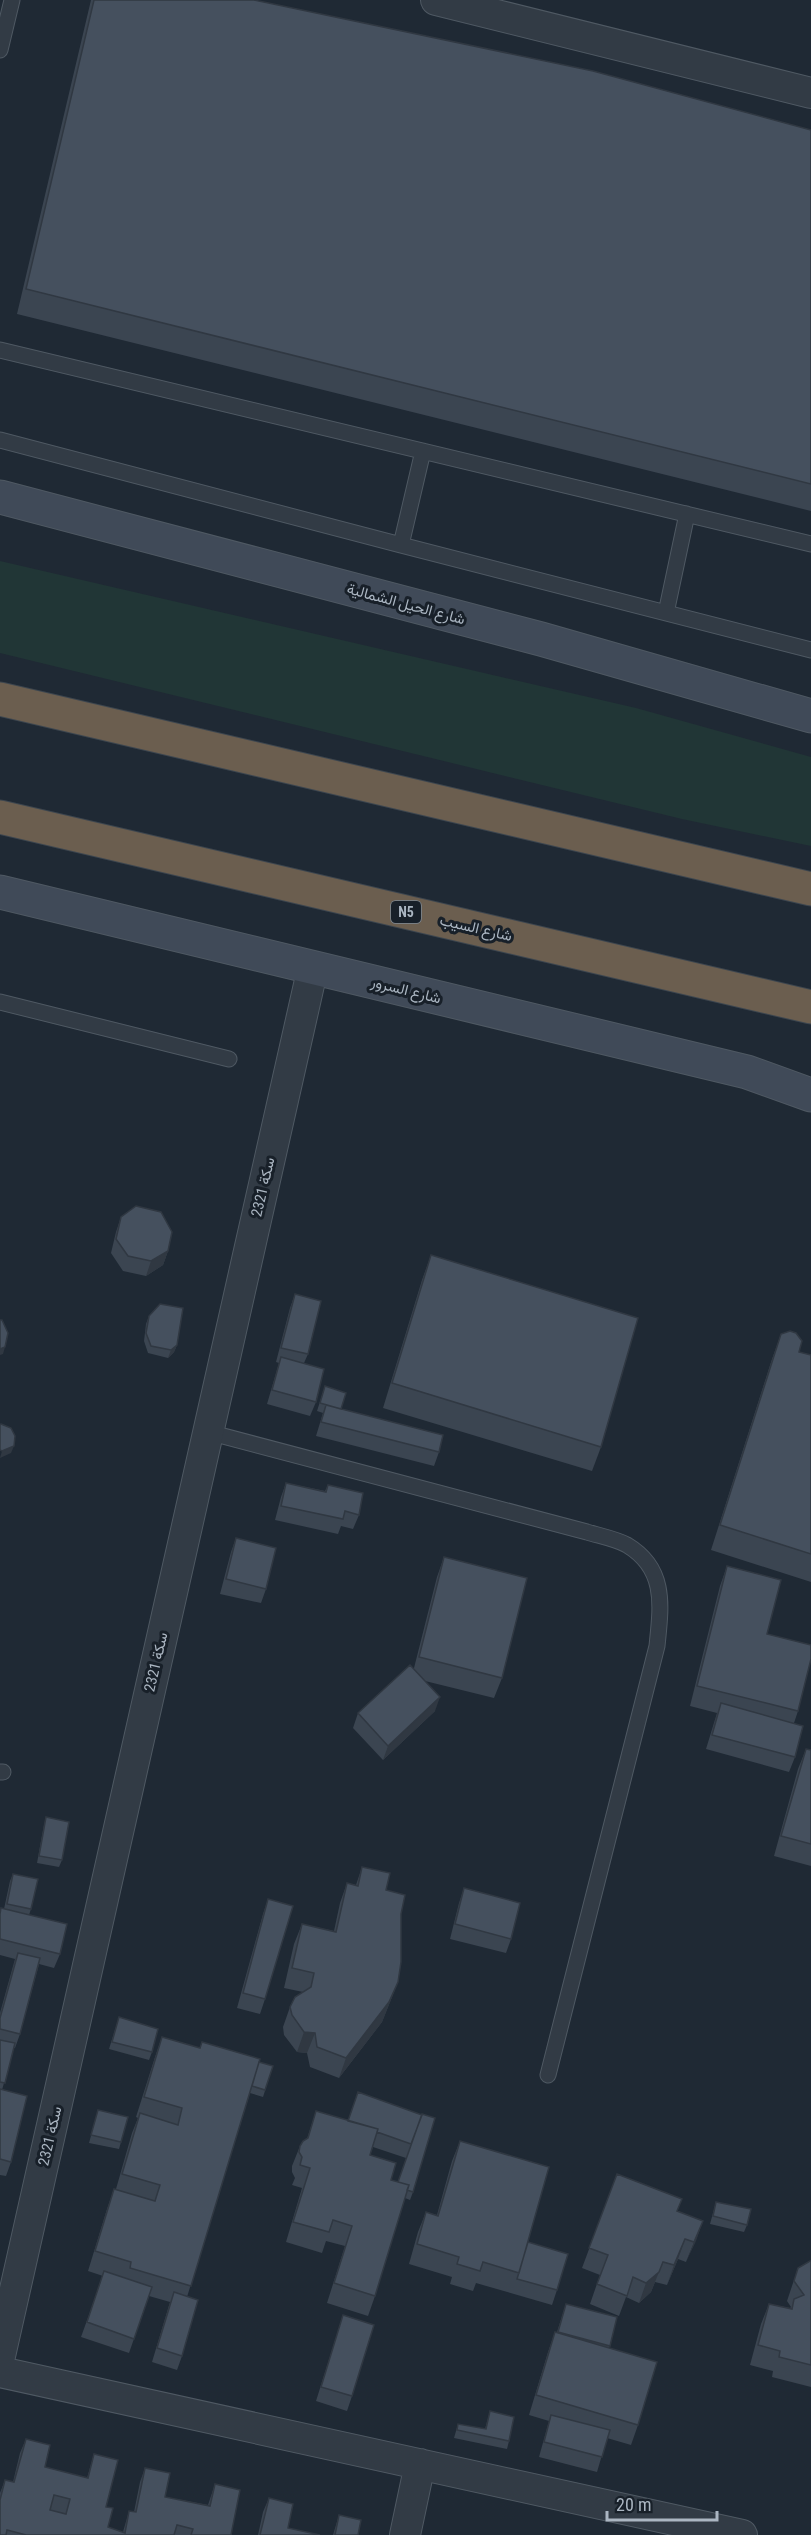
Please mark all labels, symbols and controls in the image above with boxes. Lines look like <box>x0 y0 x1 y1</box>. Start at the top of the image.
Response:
street label: شارع الحيل الشمالية <box>344 580 467 630</box>
road number: N5 <box>391 901 421 923</box>
street label: شارع السيب <box>438 911 514 947</box>
street label: شارع السرور <box>368 972 443 1009</box>
street label: سكة 2321 <box>247 1155 279 1218</box>
street label: سكة 2321 <box>140 1630 172 1693</box>
street label: سكة 2321 <box>34 2104 66 2167</box>
scale bar <box>607 2484 716 2522</box>
text: 20 m <box>616 2494 651 2515</box>

